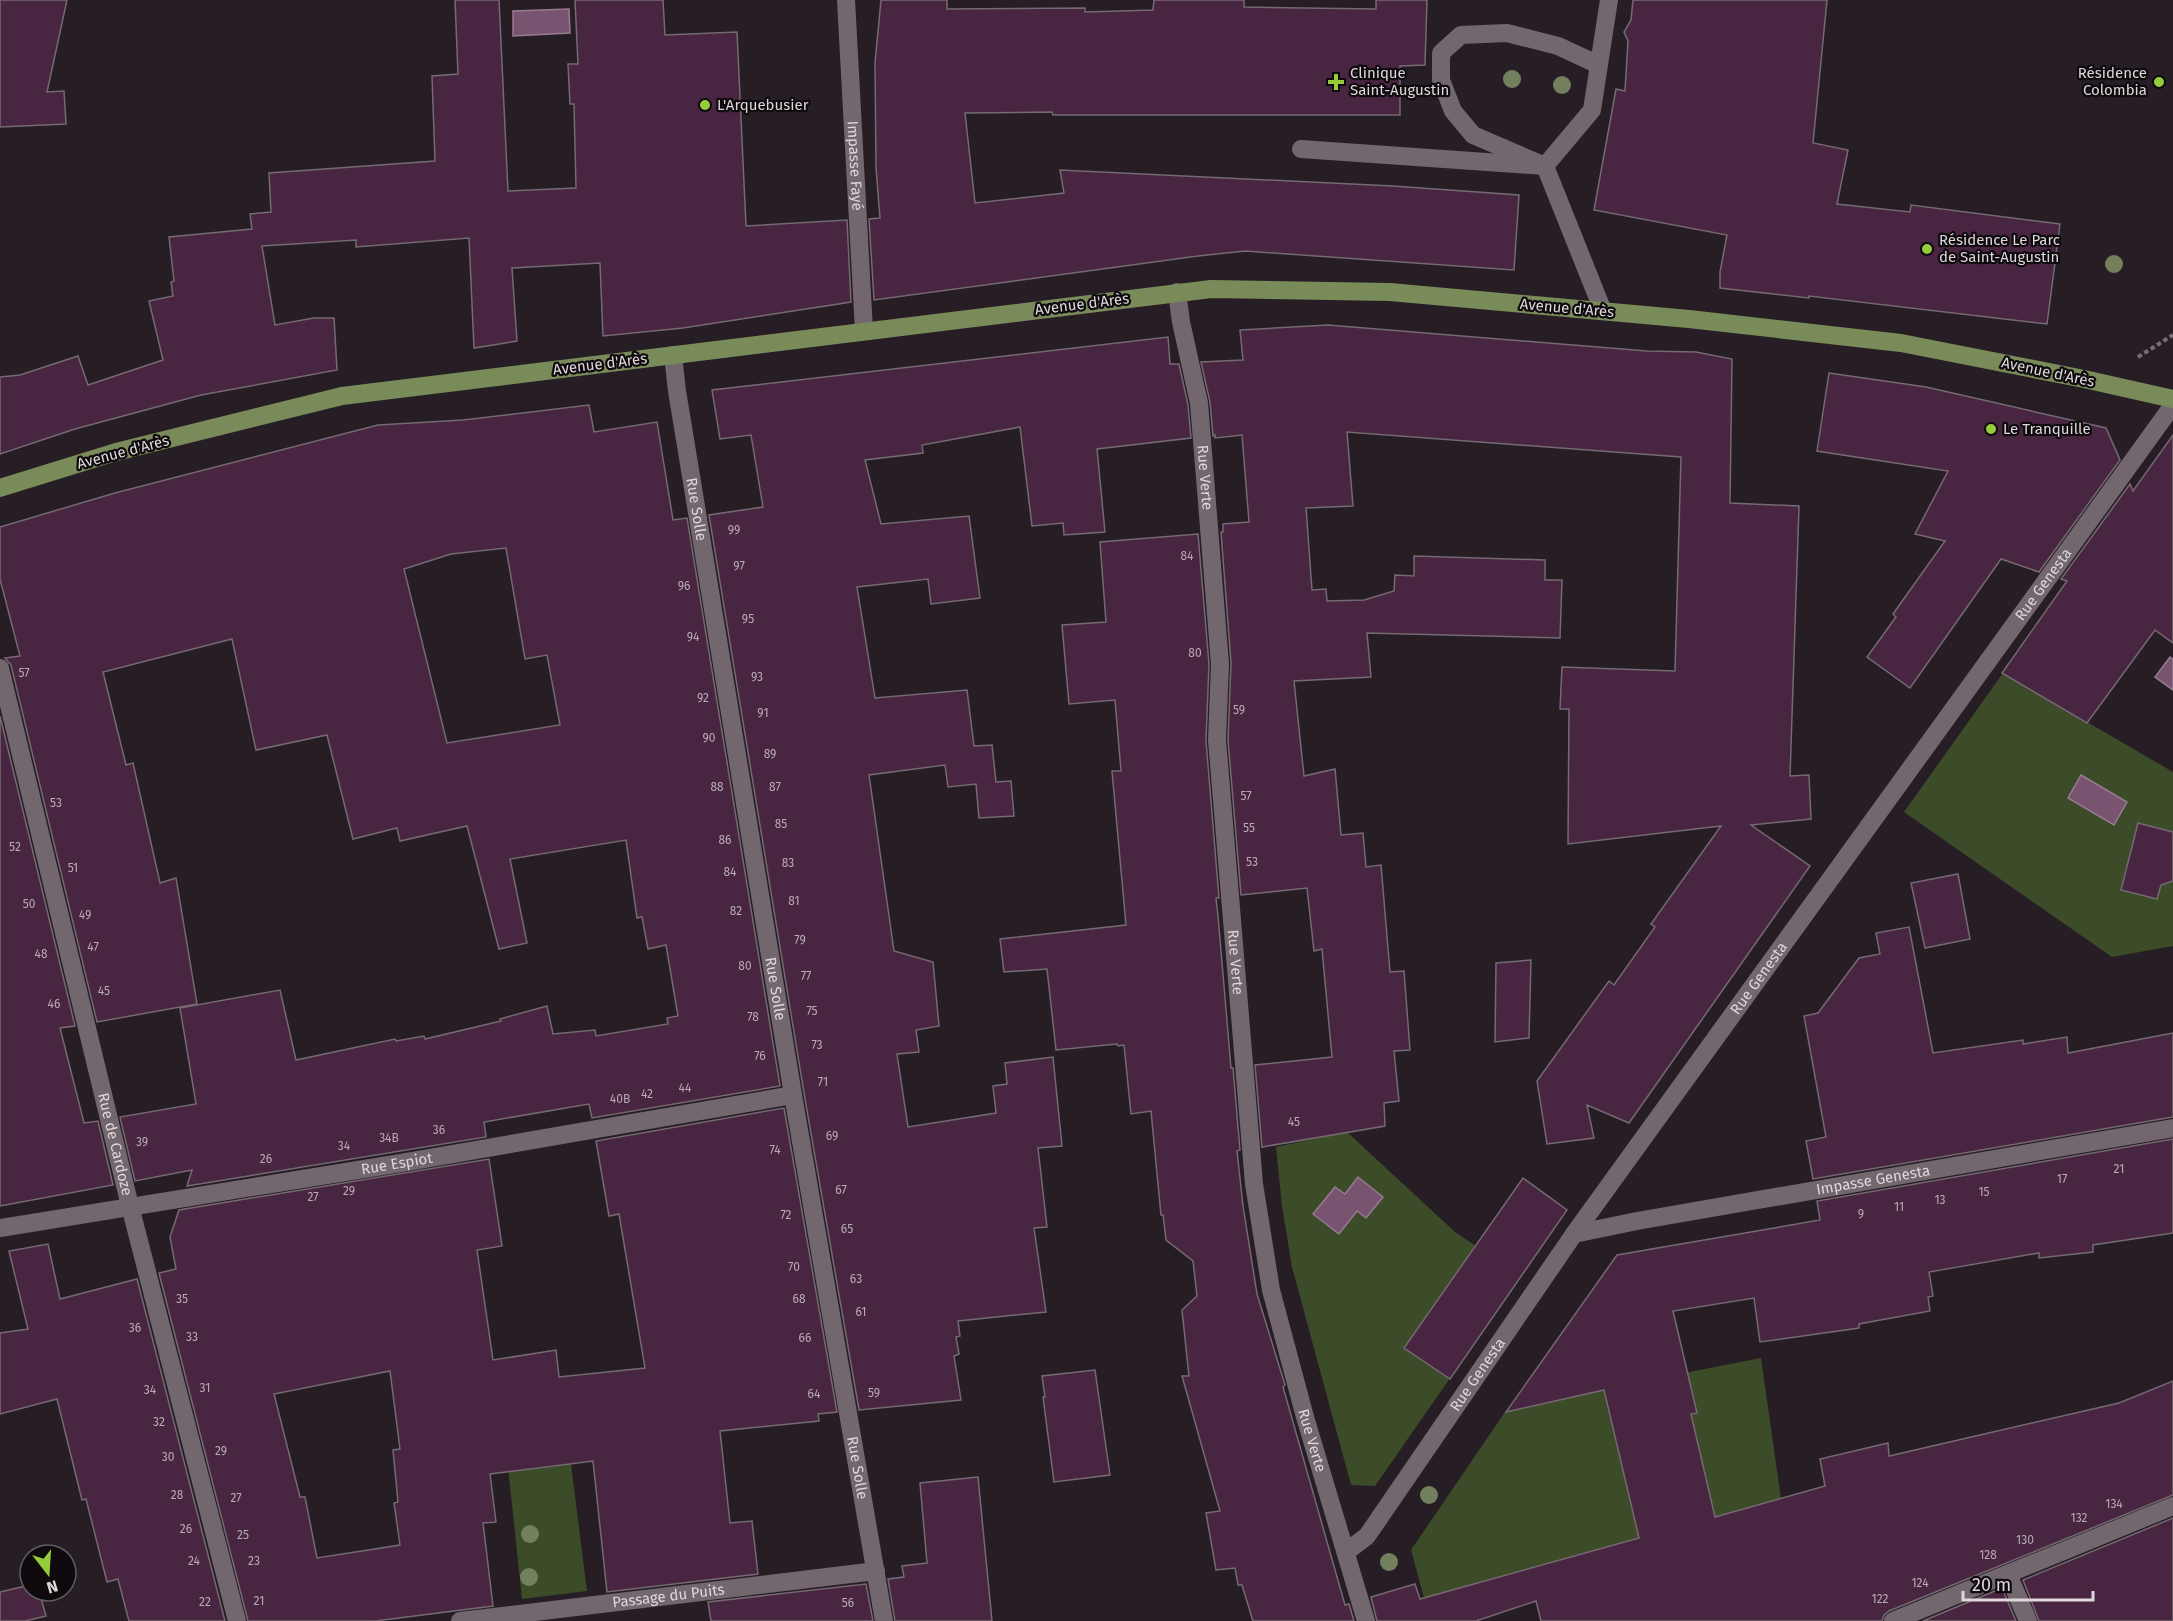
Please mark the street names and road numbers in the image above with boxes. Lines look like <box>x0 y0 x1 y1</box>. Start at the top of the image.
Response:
street label: Impasse Fayé <box>844 120 866 211</box>
street label: Avenue d'Arès <box>1034 289 1130 319</box>
street label: Avenue d'Arès <box>1519 295 1615 321</box>
street label: Avenue d'Arès <box>552 349 648 379</box>
street label: Avenue d'Arès <box>2000 353 2096 391</box>
street label: Avenue d'Arès <box>75 431 171 473</box>
street label: Rue Verte <box>1193 444 1217 511</box>
street label: Rue Solle <box>682 476 711 542</box>
street label: Rue Genesta <box>2011 545 2076 624</box>
street label: Rue Verte <box>1224 929 1247 995</box>
street label: Rue Genesta <box>1727 939 1791 1018</box>
street label: Rue Solle <box>761 956 790 1022</box>
street label: Rue de Cardoze <box>94 1091 136 1198</box>
street label: Rue Espiot <box>360 1149 435 1178</box>
street label: Impasse Genesta <box>1815 1161 1931 1199</box>
street label: Rue Genesta <box>1446 1334 1509 1415</box>
street label: Rue Verte <box>1294 1407 1330 1474</box>
street label: Rue Solle <box>843 1435 872 1501</box>
street label: Passage du Puits <box>611 1580 726 1612</box>

